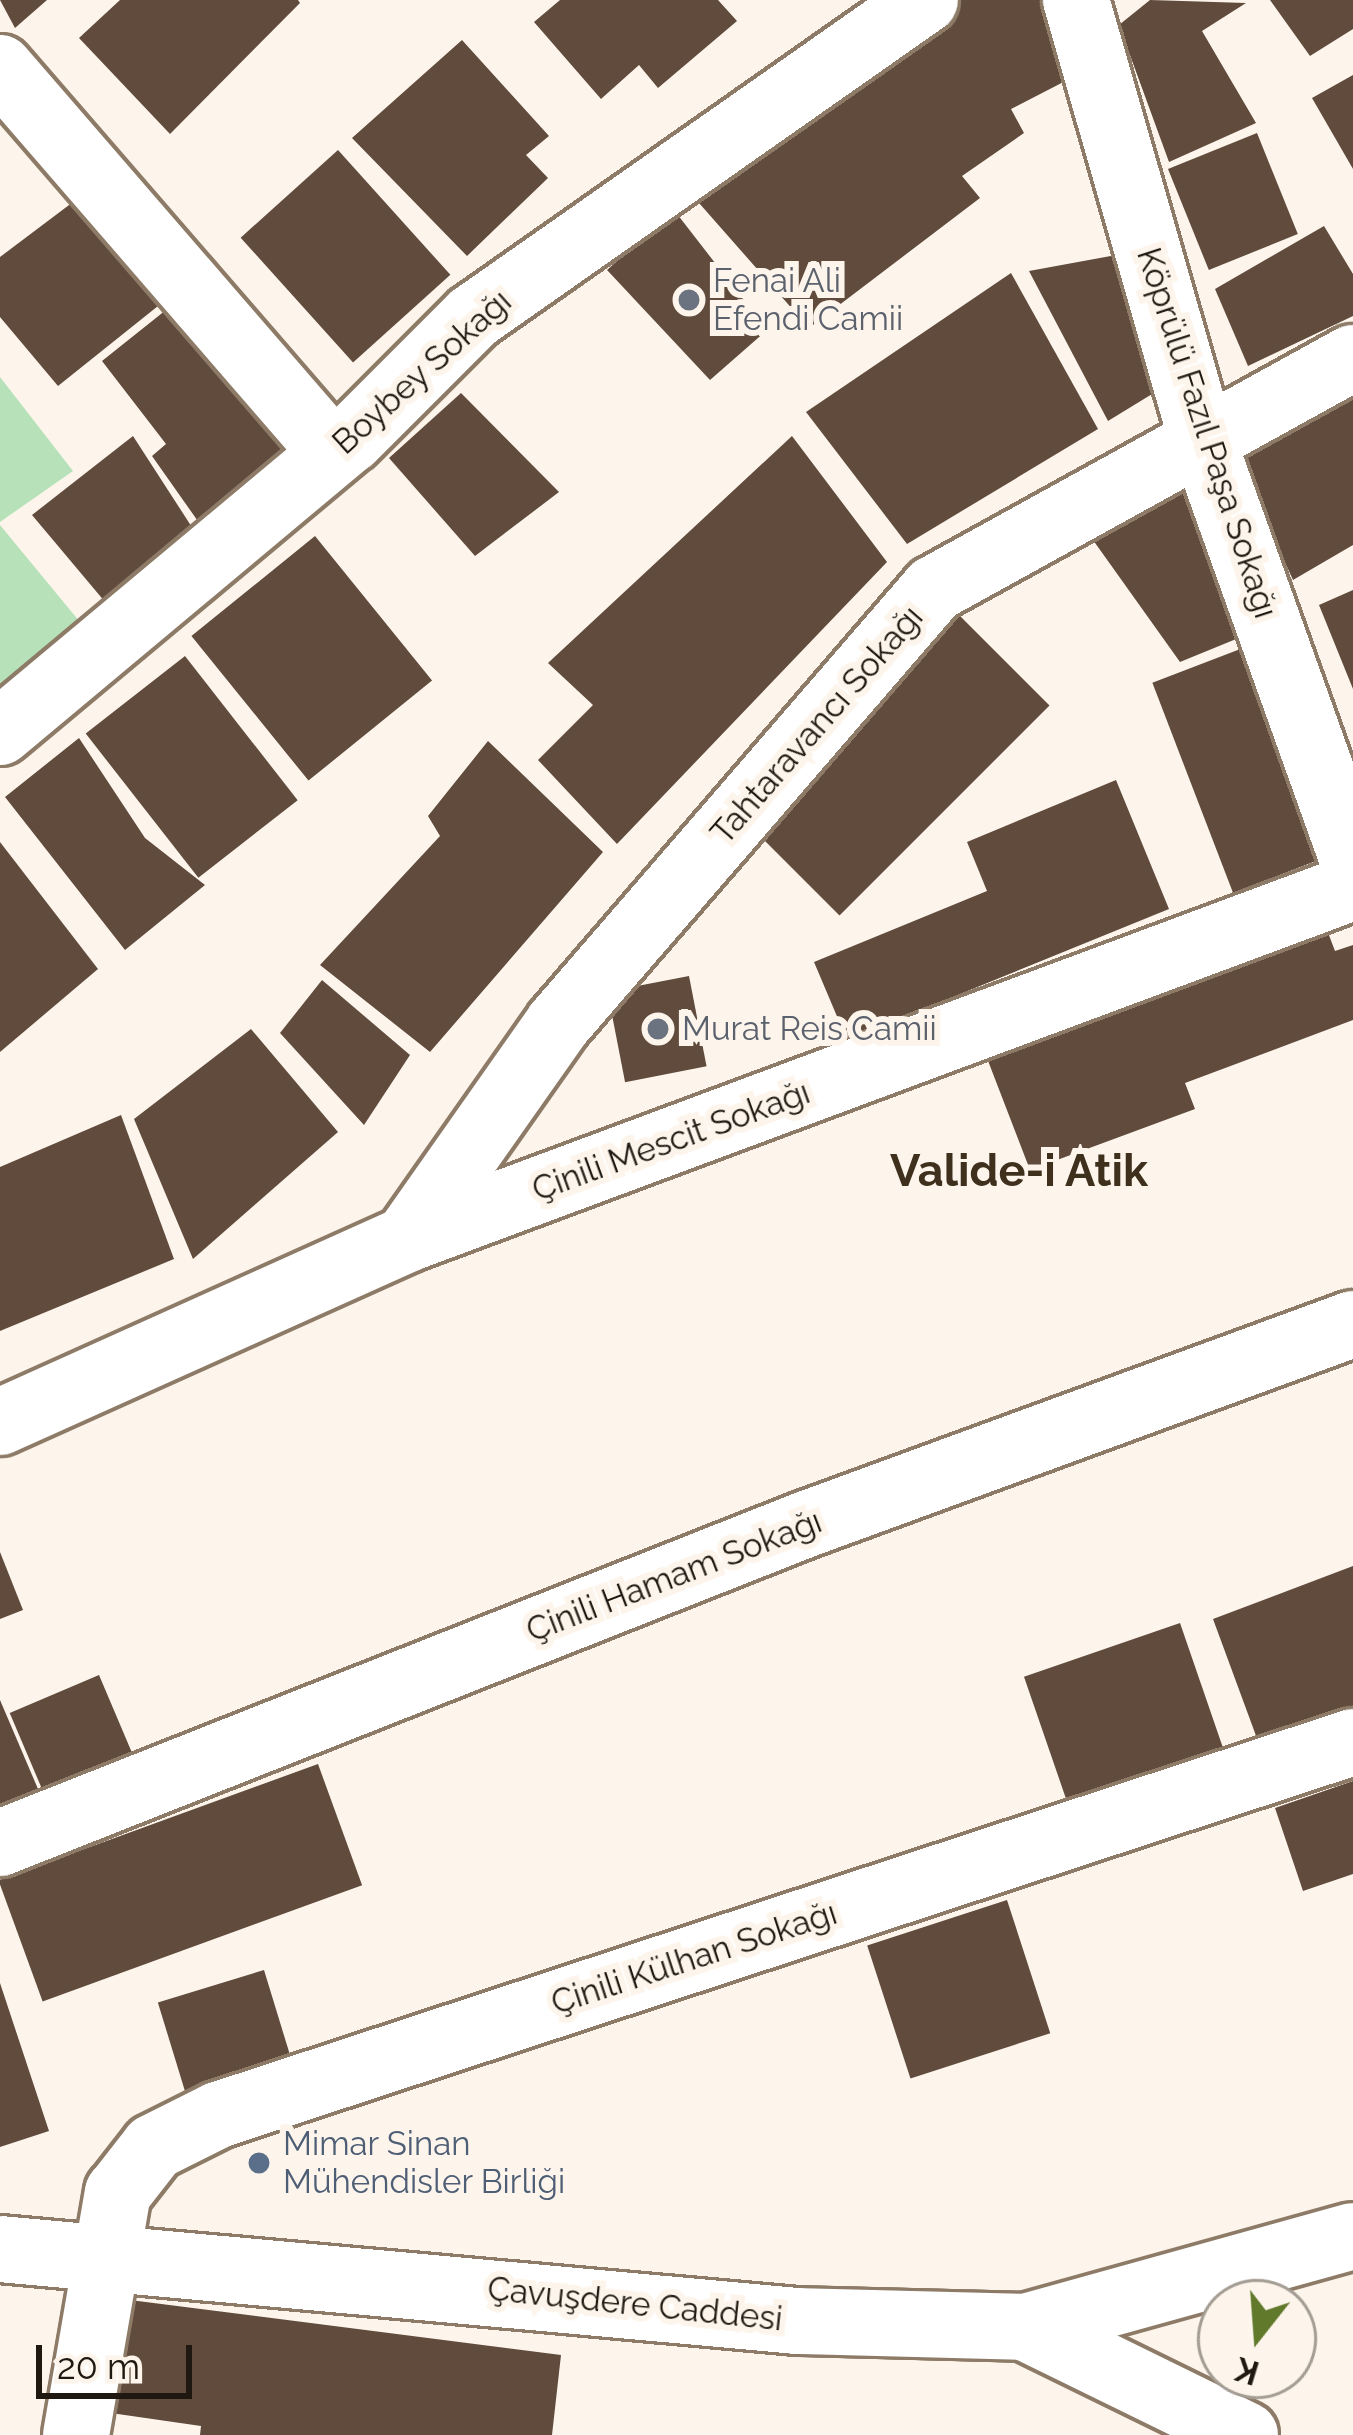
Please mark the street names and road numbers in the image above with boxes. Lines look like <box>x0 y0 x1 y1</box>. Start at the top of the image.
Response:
street label: Köprülü Fazıl Paşa Sokağı <box>1128 242 1286 624</box>
street label: Boybey Sokağı <box>324 281 520 463</box>
street label: Tahtaravancı Sokağı <box>703 598 931 852</box>
street label: Çinili Mescit Sokağı <box>527 1072 815 1210</box>
street label: Çinili Hamam Sokağı <box>521 1501 827 1651</box>
street label: Çinili Külhan Sokağı <box>546 1893 842 2023</box>
street label: Çavuşdere Caddesi <box>486 2269 784 2339</box>

